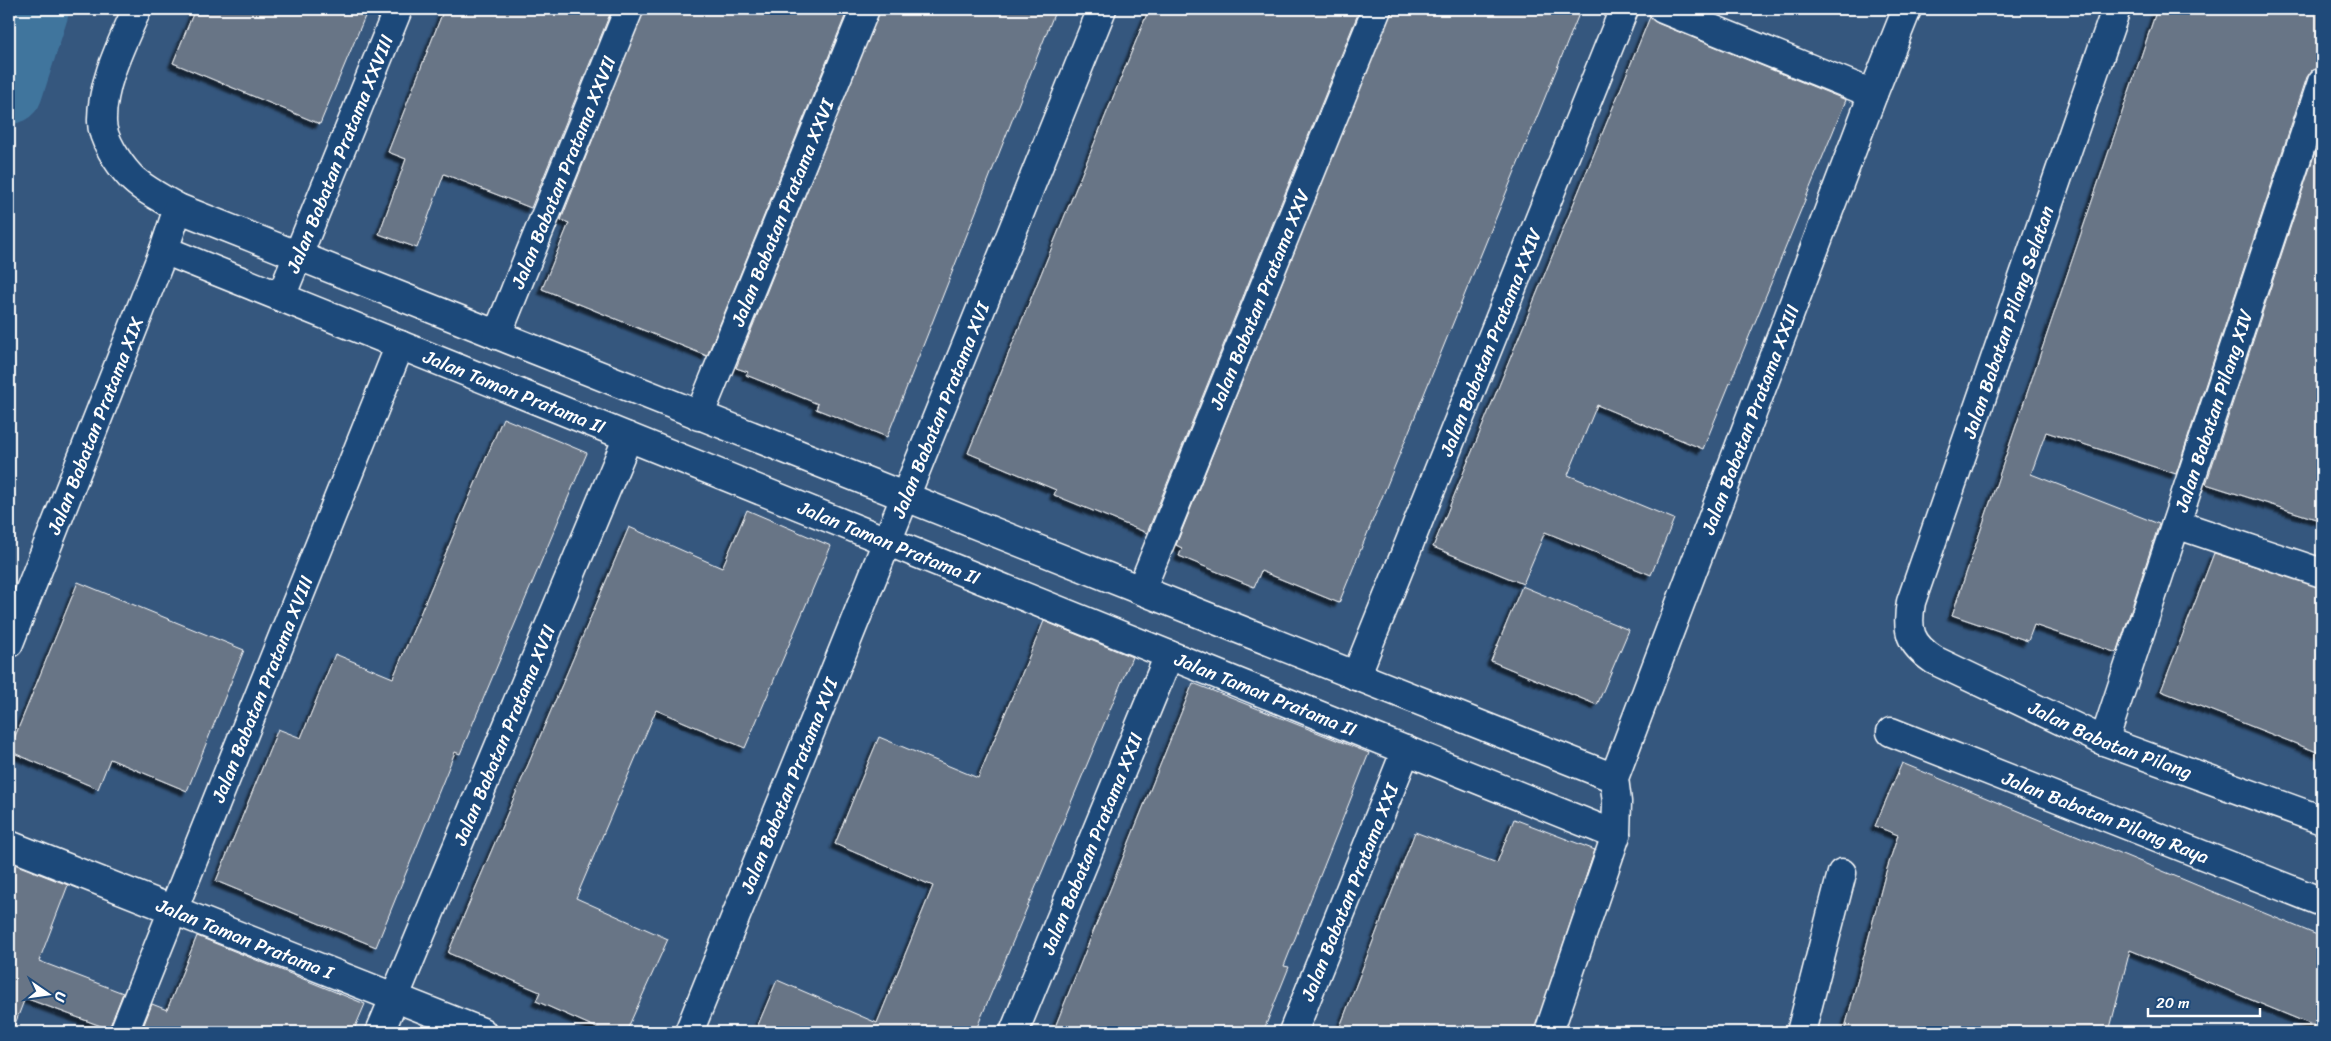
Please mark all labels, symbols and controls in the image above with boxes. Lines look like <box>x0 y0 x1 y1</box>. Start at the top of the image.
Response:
street label: Jalan Babatan Pratama XXVIII <box>276 29 403 278</box>
street label: Jalan Babatan Pratama XXVII <box>501 50 625 294</box>
street label: Jalan Babatan Pratama XXVI <box>721 92 844 332</box>
street label: Jalan Babatan Pratama XXV <box>1199 183 1319 415</box>
street label: Jalan Babatan Pilang Selatan <box>1952 201 2063 444</box>
street label: Jalan Babatan Pratama XXIV <box>1429 222 1551 462</box>
street label: Jalan Babatan Pratama XVI <box>881 295 999 524</box>
street label: Jalan Babatan Pratama XXIII <box>1691 299 1808 540</box>
street label: Jalan Babatan Pilang XIV <box>2164 305 2262 517</box>
street label: Jalan Babatan Pratama XIX <box>37 311 153 540</box>
street label: Jalan Taman Pratama II <box>418 339 611 443</box>
street label: Jalan Taman Pratama II <box>792 490 986 594</box>
street label: Jalan Babatan Pratama XVIII <box>201 570 322 808</box>
street label: Jalan Babatan Pratama XVII <box>443 619 565 851</box>
street label: Jalan Taman Pratama II <box>1169 642 1362 746</box>
street label: Jalan Babatan Pratama XVI <box>730 671 848 899</box>
street label: Jalan Babatan Pilang <box>2022 690 2197 788</box>
street label: Jalan Babatan Pratama XXII <box>1031 727 1152 960</box>
street label: Jalan Babatan Pilang Raya <box>1997 761 2215 873</box>
street label: Jalan Babatan Pratama XXI <box>1290 777 1408 1006</box>
street label: Jalan Taman Pratama I <box>151 888 340 989</box>
north arrow <box>22 968 72 1018</box>
scale bar <box>2148 986 2261 1018</box>
text: U <box>47 989 73 1005</box>
text: 20 m <box>2156 990 2190 1016</box>

